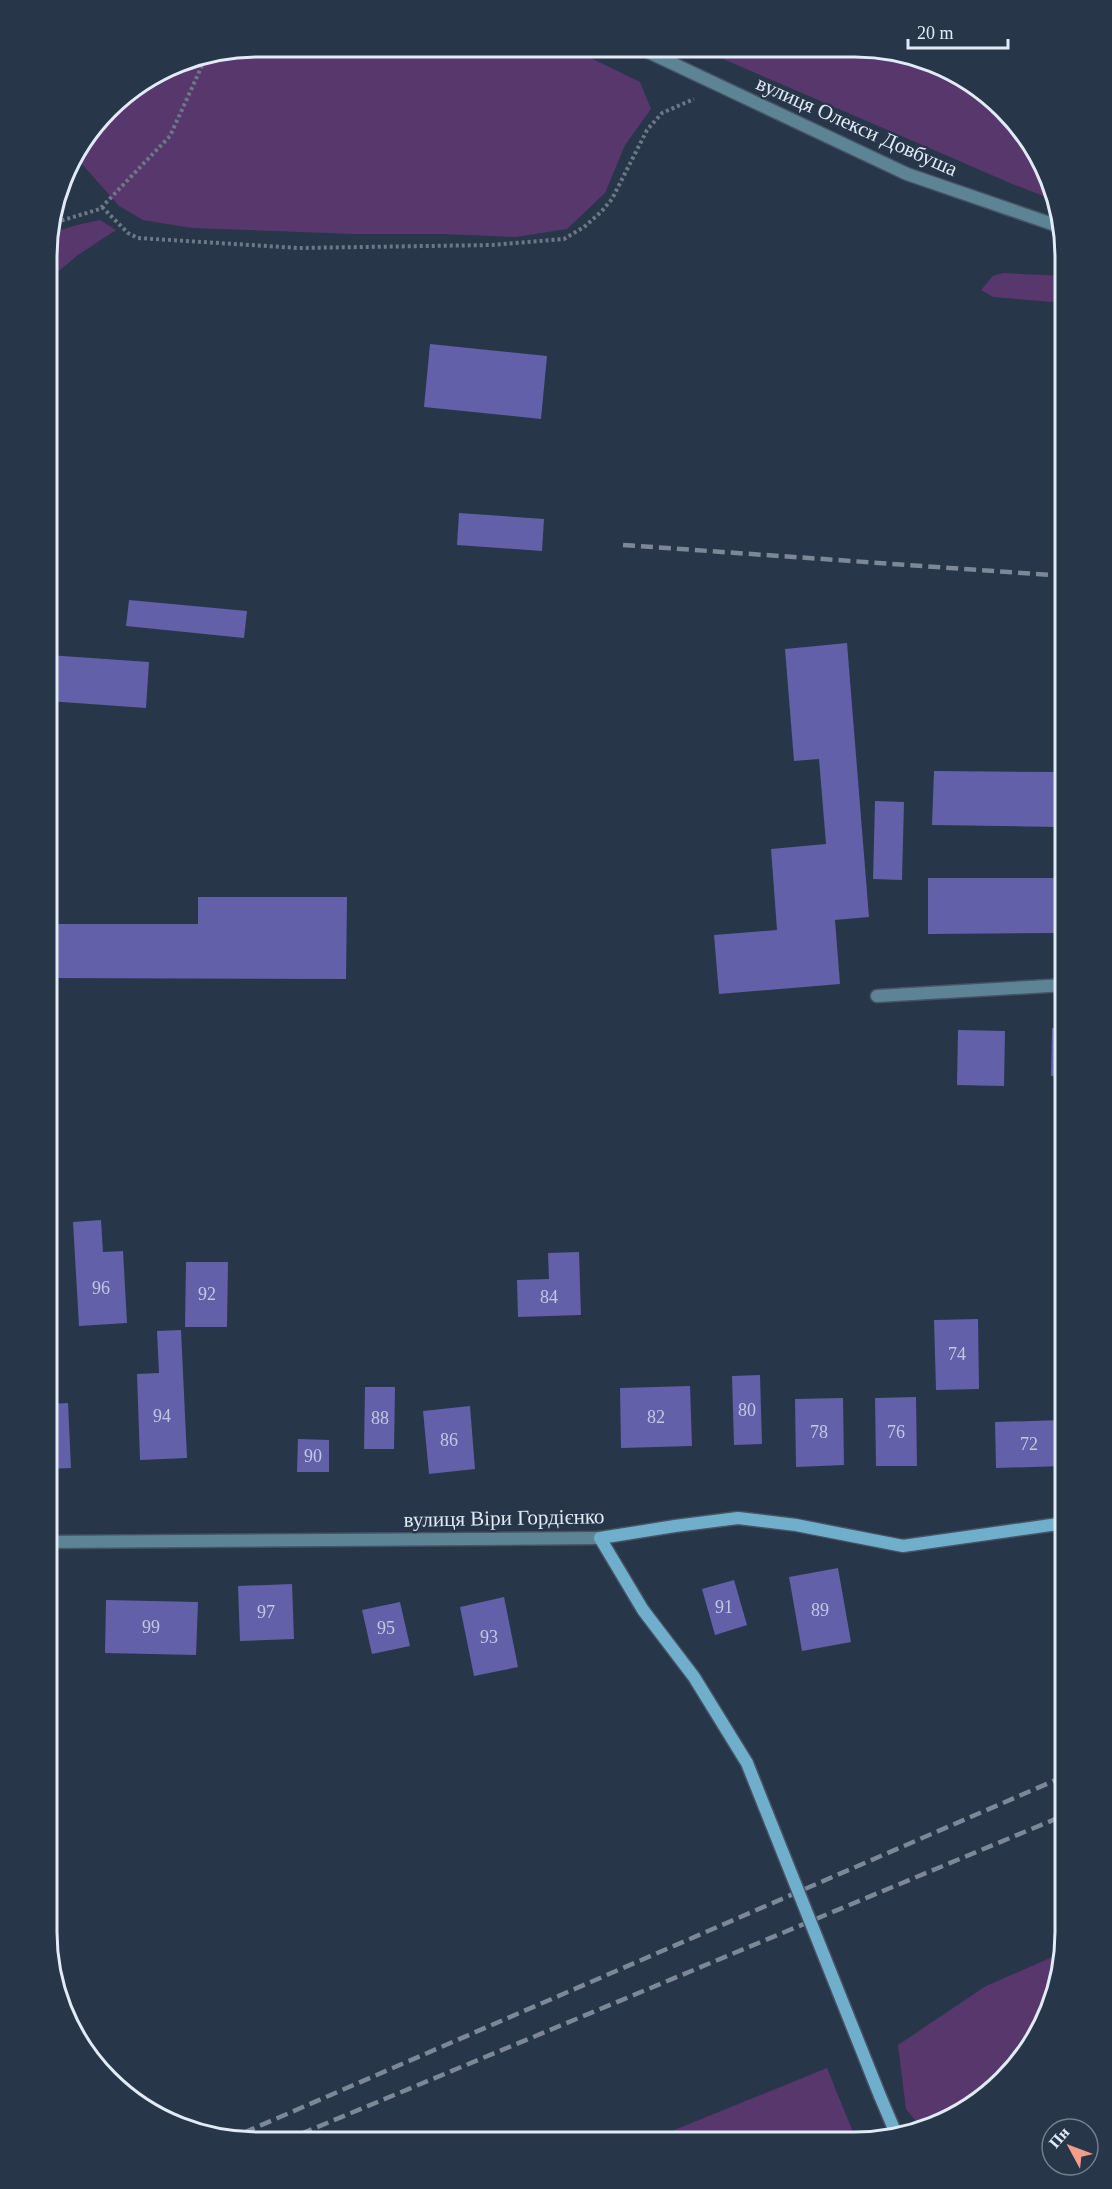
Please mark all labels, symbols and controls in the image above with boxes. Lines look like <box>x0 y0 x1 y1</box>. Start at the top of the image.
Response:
scale bar <box>908 12 1008 50</box>
text: 20 m <box>917 23 954 43</box>
street label: вулиця Олекси Довбуша <box>753 71 962 181</box>
house number: 96 <box>92 1278 110 1298</box>
house number: 92 <box>198 1284 216 1304</box>
house number: 84 <box>540 1287 558 1307</box>
house number: 74 <box>948 1344 966 1364</box>
house number: 80 <box>738 1400 756 1420</box>
house number: 94 <box>153 1406 171 1426</box>
house number: 82 <box>647 1407 665 1427</box>
house number: 88 <box>371 1408 389 1428</box>
house number: 78 <box>810 1422 828 1442</box>
house number: 76 <box>887 1422 905 1442</box>
house number: 86 <box>440 1430 458 1450</box>
house number: 72 <box>1020 1434 1038 1454</box>
house number: 90 <box>304 1446 322 1466</box>
street label: вулиця Віри Гордієнко <box>403 1504 605 1532</box>
house number: 91 <box>715 1597 733 1617</box>
house number: 89 <box>811 1600 829 1620</box>
house number: 97 <box>257 1602 275 1622</box>
house number: 99 <box>142 1617 160 1637</box>
house number: 95 <box>377 1618 395 1638</box>
house number: 93 <box>480 1627 498 1647</box>
north arrow <box>1040 2117 1100 2177</box>
text: Пн <box>1046 2124 1073 2151</box>

